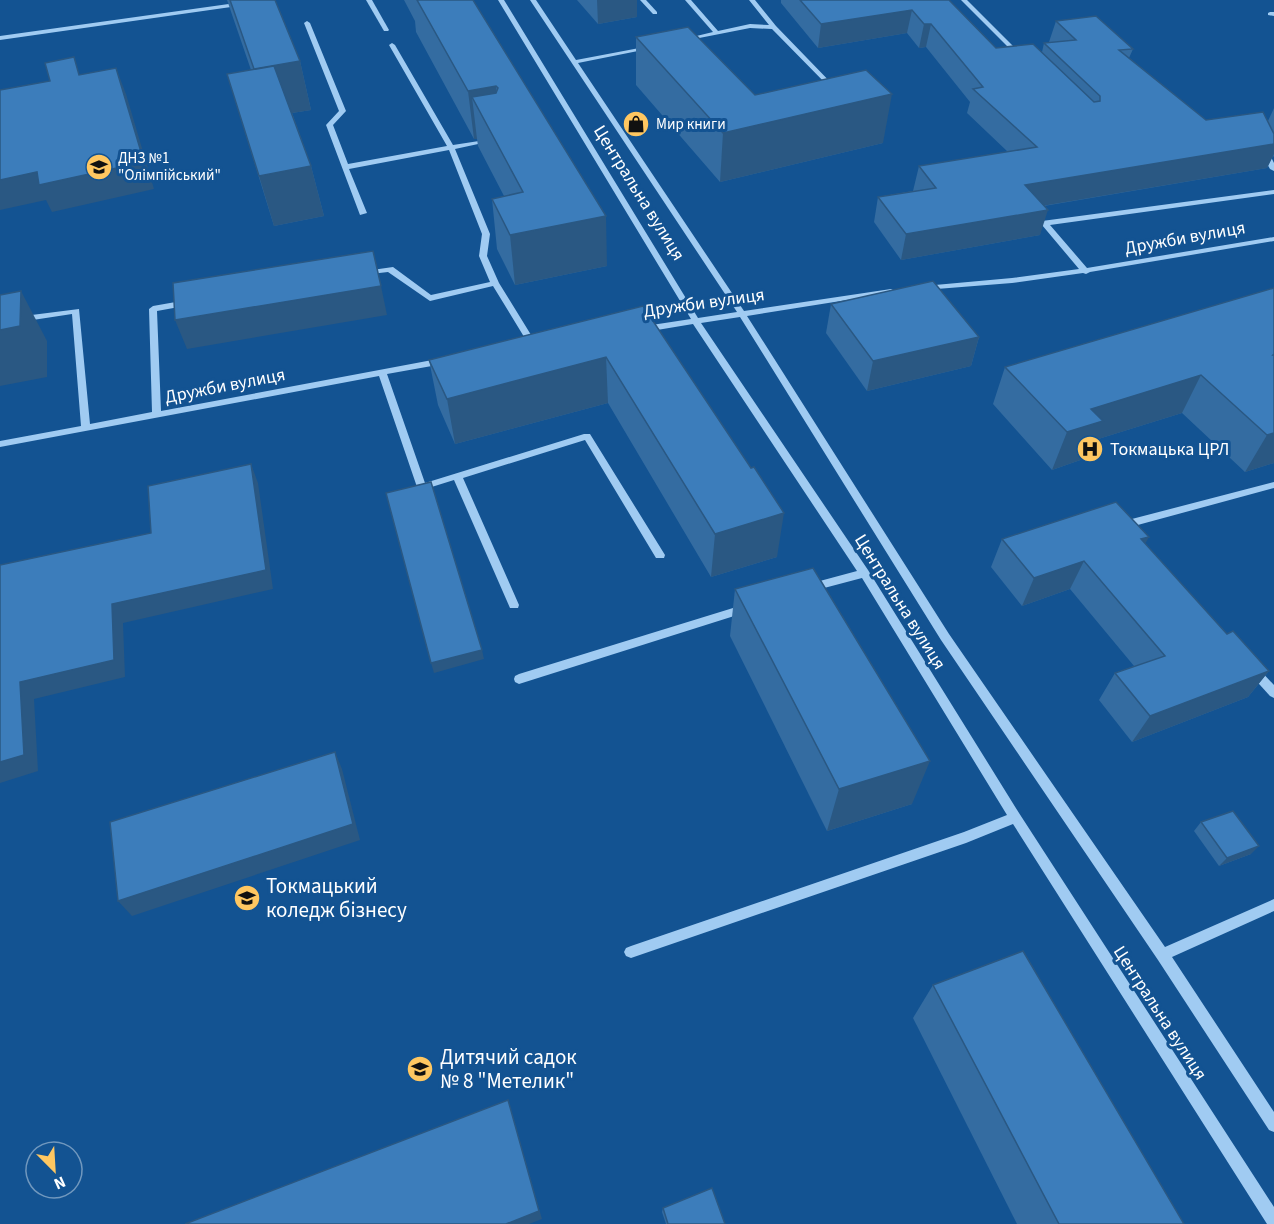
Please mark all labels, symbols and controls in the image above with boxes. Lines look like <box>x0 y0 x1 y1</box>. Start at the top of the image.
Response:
shop icon: Мир книги <box>621 109 651 139</box>
place label: Мир книги <box>656 114 726 135</box>
street label: Центральна вулиця <box>587 120 691 266</box>
place label: ДНЗ №1 "Олімпійський" <box>118 148 221 186</box>
school or university icon: ДНЗ №1 "Олімпійський" <box>84 152 114 182</box>
street label: Дружби вулиця <box>1123 215 1247 261</box>
street label: Дружби вулиця <box>642 282 766 324</box>
street label: Дружби вулиця <box>163 362 287 410</box>
hospital icon: Токмацька ЦРЛ <box>1075 434 1105 464</box>
place label: Токмацька ЦРЛ <box>1110 437 1229 462</box>
street label: Центральна вулиця <box>848 529 952 675</box>
place label: Токмацький коледж бізнесу <box>266 871 407 925</box>
school or university icon: Токмацький коледж бізнесу <box>232 883 262 913</box>
street label: Центральна вулиця <box>1107 941 1213 1085</box>
place label: Дитячий садок № 8 "Метелик" <box>440 1042 577 1096</box>
school or university icon: Дитячий садок № 8 "Метелик" <box>405 1054 435 1084</box>
north arrow <box>24 1140 84 1200</box>
text: N <box>50 1171 69 1195</box>

